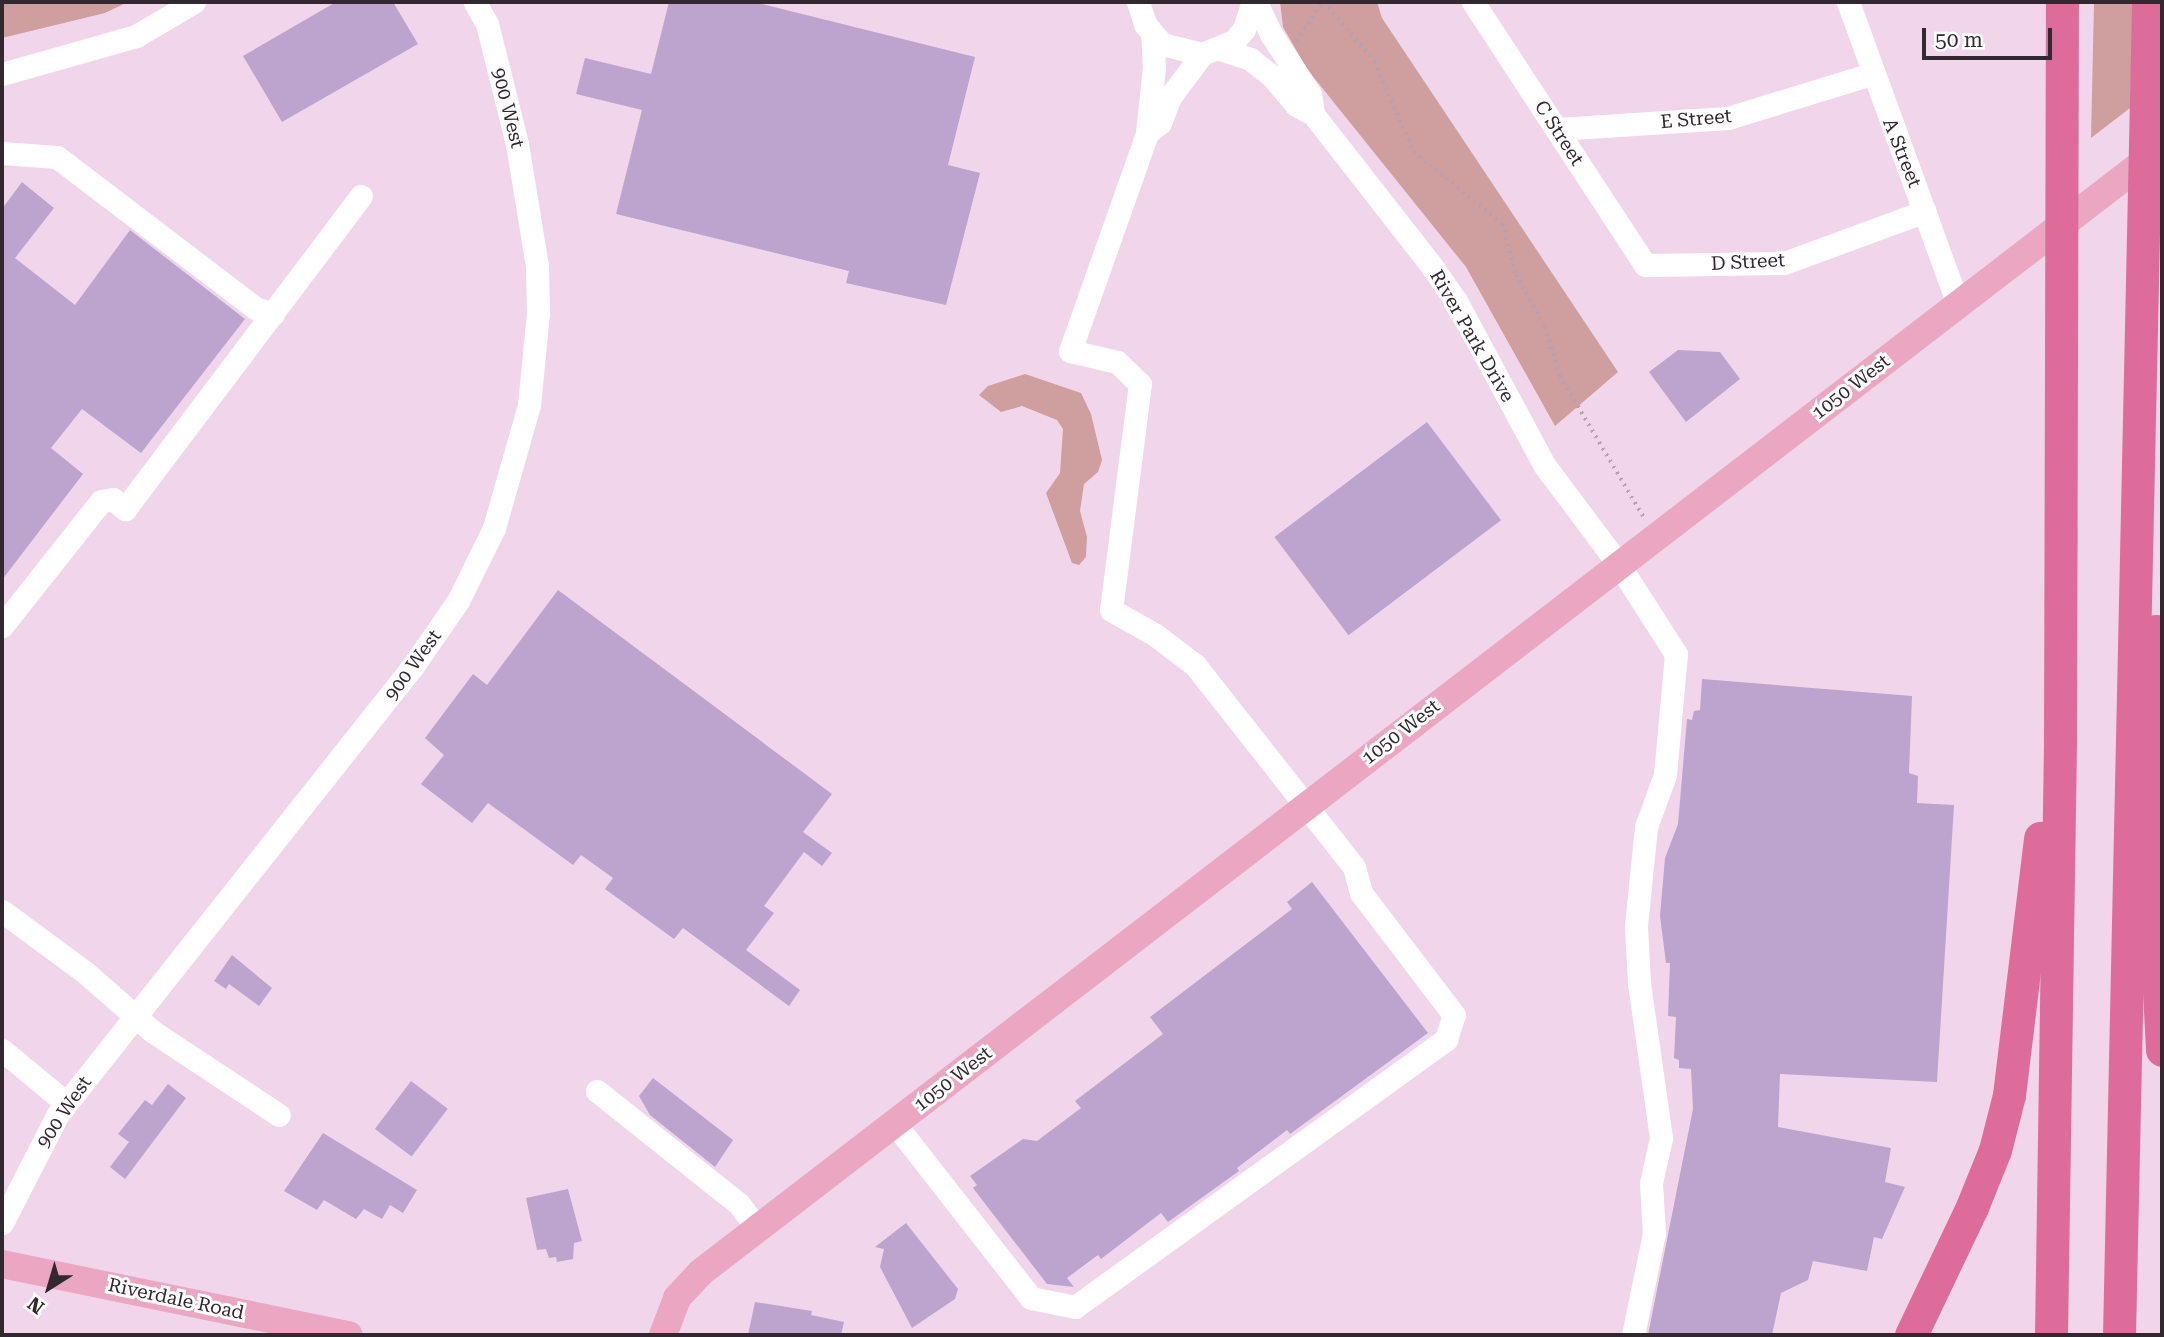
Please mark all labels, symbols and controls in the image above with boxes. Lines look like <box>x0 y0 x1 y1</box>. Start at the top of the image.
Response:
scale bar <box>1926 14 2056 58</box>
text: 50 m <box>1935 28 1983 52</box>
street label: 900 West <box>487 66 529 150</box>
street label: C Street <box>1530 96 1588 170</box>
street label: E Street <box>1659 105 1733 133</box>
street label: A Street <box>1878 115 1926 191</box>
street label: D Street <box>1710 249 1786 275</box>
street label: River Park Drive <box>1425 266 1519 406</box>
street label: 1050 West <box>1808 350 1894 424</box>
street label: 900 West <box>380 625 446 705</box>
street label: 1050 West <box>1358 695 1444 769</box>
street label: 1050 West <box>910 1042 996 1116</box>
street label: 900 West <box>32 1072 96 1152</box>
north arrow <box>14 1253 84 1323</box>
street label: Riverdale Road <box>106 1273 246 1325</box>
text: N <box>23 1292 49 1319</box>

